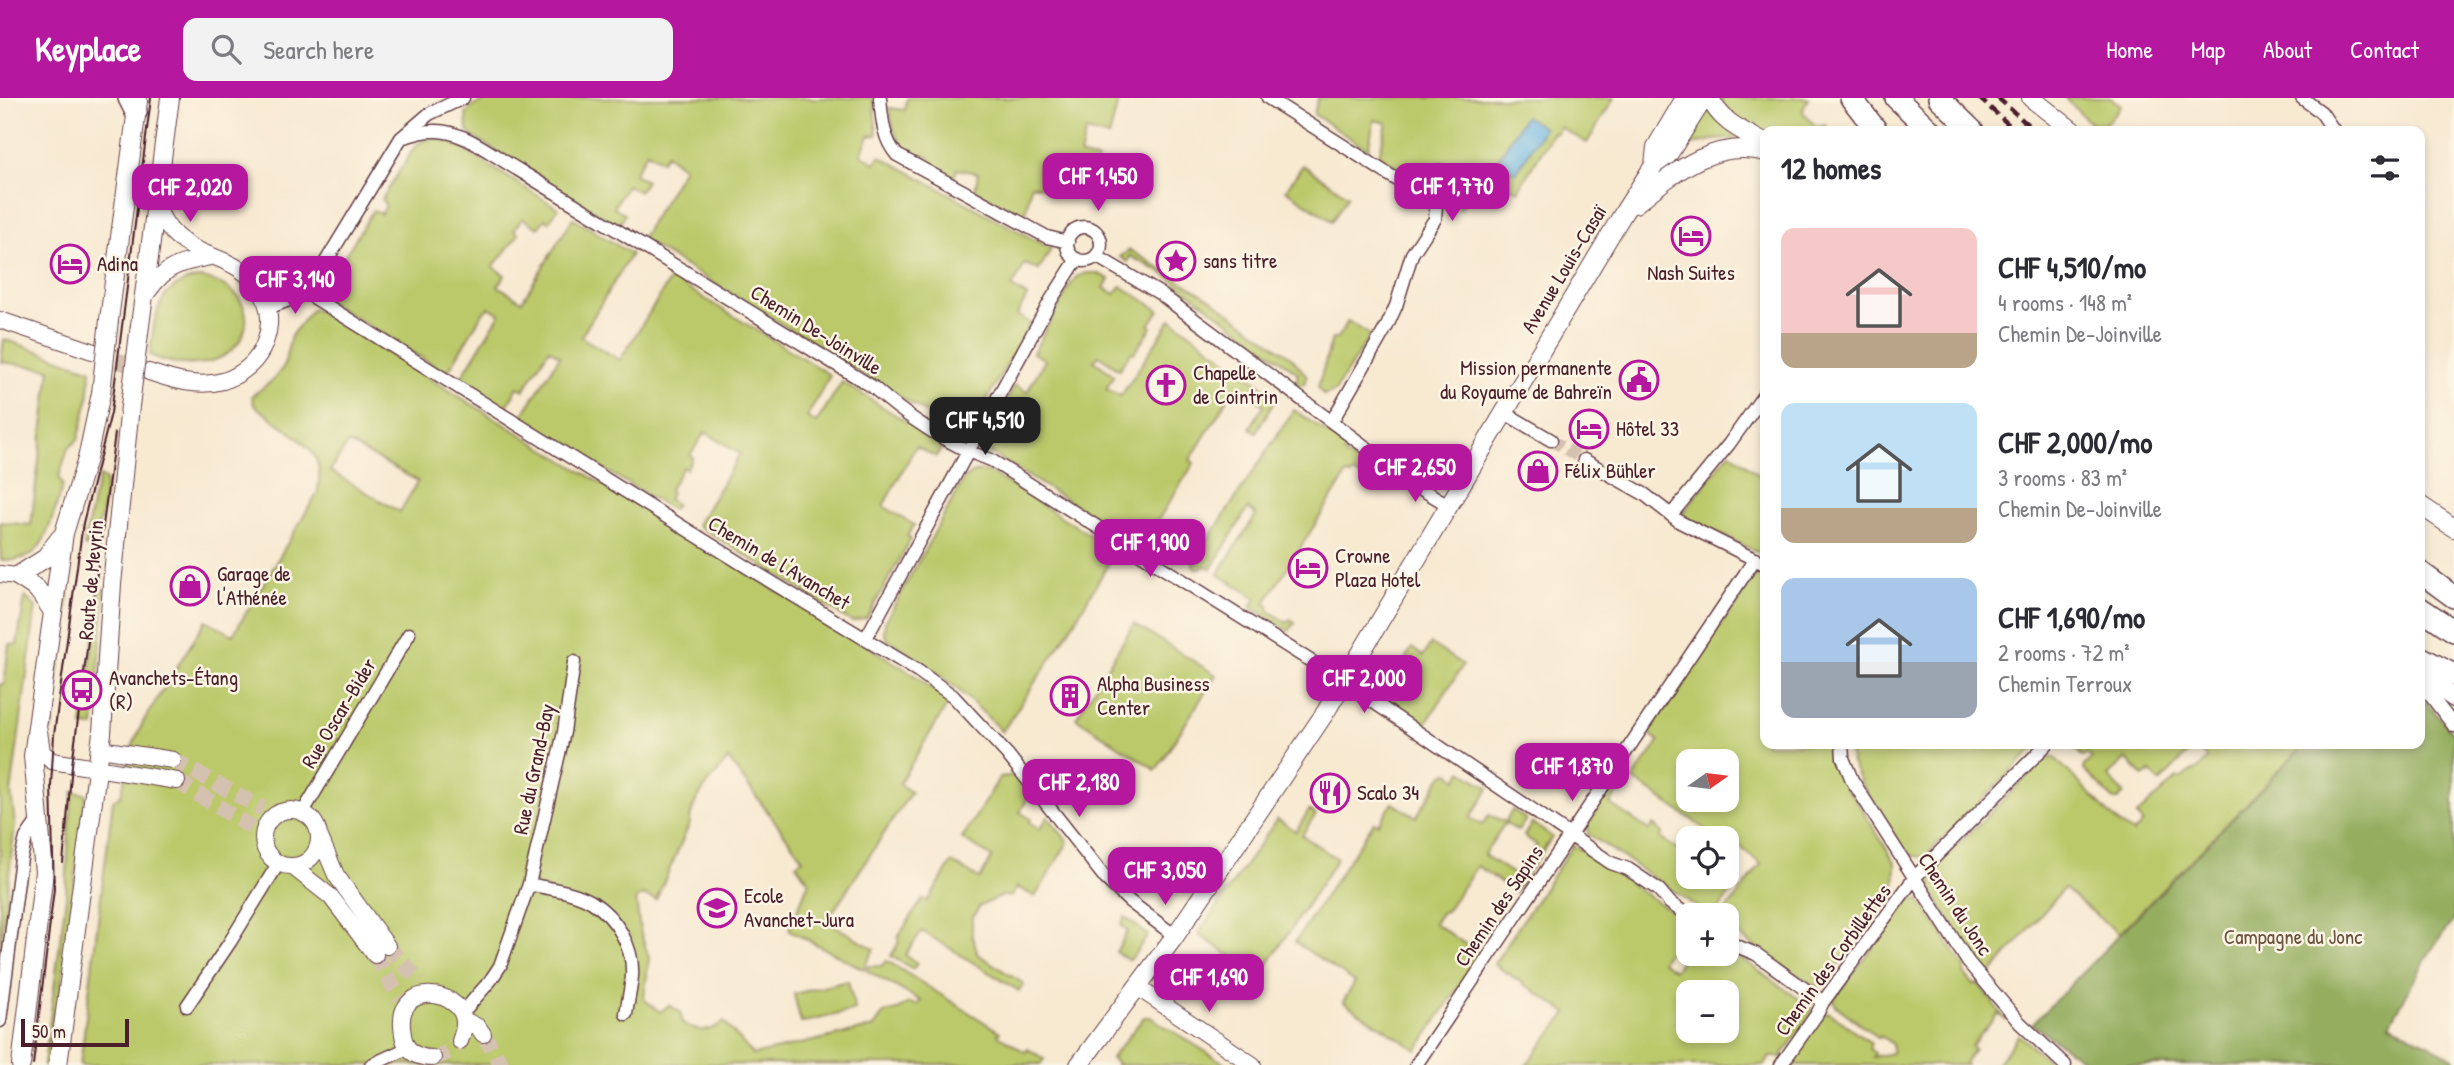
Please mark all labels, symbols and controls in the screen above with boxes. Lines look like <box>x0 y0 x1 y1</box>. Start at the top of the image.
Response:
search box <box>183 18 673 81</box>
text: Keyplace <box>35 27 141 71</box>
icon: search <box>207 30 245 68</box>
text: Search here <box>263 32 374 67</box>
text: Home <box>2106 33 2153 65</box>
text: Map <box>2191 33 2225 65</box>
text: About <box>2263 33 2312 65</box>
text: Contact <box>2350 33 2419 65</box>
text: 12 homes <box>1781 148 1881 188</box>
icon: filters <box>2366 149 2404 187</box>
pin: CHF 1,450 <box>1018 153 1178 213</box>
text: CHF 1,450 <box>1059 160 1137 191</box>
pin: CHF 2,020 <box>110 164 270 224</box>
pin: CHF 1,770 <box>1372 164 1532 223</box>
text: CHF 1,770 <box>1410 170 1494 201</box>
text: CHF 2,020 <box>148 171 232 202</box>
street label: Avenue Louis-Casaï <box>1514 199 1613 338</box>
hotel icon: Nash Suites <box>1670 215 1712 257</box>
place icon: sans titre <box>1155 240 1197 282</box>
hotel icon: Adina <box>49 243 91 285</box>
place label: sans titre <box>1203 246 1277 275</box>
text: CHF 4,510/mo <box>1998 247 2146 287</box>
place label: Adina <box>97 249 138 278</box>
pin: CHF 3,140 <box>215 256 375 316</box>
icon: home <box>1837 256 1921 340</box>
place label: Nash Suites <box>1647 258 1735 287</box>
text: CHF 3,140 <box>255 263 335 294</box>
street label: Chemin De-Joinville <box>745 278 887 382</box>
text: 4 rooms · 148 m² <box>1998 287 2132 318</box>
text: Chemin De-Joinville <box>1998 318 2162 349</box>
place label: Mission permanente du Royaume de Bahreïn <box>1440 353 1612 406</box>
place label: Chapelle de Cointrin <box>1193 358 1278 411</box>
public building icon: Mission permanente du Royaume de Bahreïn <box>1618 359 1660 401</box>
church icon: Chapelle de Cointrin <box>1145 364 1187 406</box>
pin: CHF 4,510 <box>905 398 1065 457</box>
text: CHF 4,510 <box>946 404 1024 435</box>
hotel icon: Hôtel 33 <box>1568 408 1610 450</box>
place label: Hôtel 33 <box>1616 414 1679 443</box>
text: CHF 2,000/mo <box>1998 422 2152 462</box>
icon: home <box>1837 431 1921 515</box>
pin: CHF 2,650 <box>1335 444 1495 504</box>
shop icon: Félix Bühler <box>1517 450 1559 492</box>
text: CHF 2,650 <box>1374 451 1456 482</box>
place label: Félix Bühler <box>1564 456 1656 485</box>
text: 3 rooms · 83 m² <box>1998 462 2127 493</box>
text: Chemin De-Joinville <box>1998 493 2162 524</box>
street label: Chemin de l'Avanchet <box>703 509 857 617</box>
street label: Route de Meyrin <box>71 519 110 641</box>
pin: CHF 1,900 <box>1070 519 1230 579</box>
text: CHF 1,900 <box>1110 526 1190 557</box>
place label: Crowne Plaza Hotel <box>1335 541 1421 594</box>
hotel icon: Crowne Plaza Hotel <box>1287 547 1329 589</box>
place label: Garage de l'Athénée <box>217 559 291 612</box>
shop icon: Garage de l'Athénée <box>169 565 211 607</box>
text: CHF 1,690/mo <box>1998 597 2145 637</box>
icon: home <box>1837 606 1921 690</box>
text: 2 rooms · 72 m² <box>1998 637 2130 668</box>
street label: Rue Oscar-Bider <box>294 652 383 773</box>
pin: CHF 2,000 <box>1284 656 1444 715</box>
text: CHF 2,000 <box>1322 662 1406 693</box>
place label: Avanchets-Étang (R) <box>109 663 238 716</box>
text: Chemin Terroux <box>1998 668 2132 699</box>
bus stop icon: Avanchets-Étang (R) <box>61 669 103 711</box>
place label: Alpha Business Center <box>1097 669 1210 722</box>
building icon: Alpha Business Center <box>1049 675 1091 717</box>
street label: Rue du Grand-Bay <box>506 701 562 837</box>
pin: CHF 1,870 <box>1492 744 1652 803</box>
north arrow <box>1676 749 1740 812</box>
map controls <box>1676 749 1739 1043</box>
text: CHF 1,870 <box>1531 750 1613 781</box>
pin: CHF 2,180 <box>999 760 1159 819</box>
text: CHF 2,180 <box>1038 766 1120 797</box>
restaurant icon: Scalo 34 <box>1309 772 1351 814</box>
place label: Scalo 34 <box>1357 778 1419 807</box>
button: locate <box>1676 826 1739 889</box>
street label: Chemin des Sapins <box>1447 839 1550 972</box>
street label: Chemin du Jonc <box>1911 847 2000 962</box>
pin: CHF 3,050 <box>1085 848 1245 907</box>
text: CHF 3,050 <box>1124 854 1206 885</box>
street label: Chemin des Corbillettes <box>1768 878 1898 1042</box>
place label: Ecole Avanchet-Jura <box>744 881 854 934</box>
school or university icon: Ecole Avanchet-Jura <box>696 887 738 929</box>
button: + <box>1676 903 1739 966</box>
park label: Campagne du Jonc <box>2224 922 2363 951</box>
pin: CHF 1,690 <box>1129 954 1289 1014</box>
text: CHF 1,690 <box>1170 961 1248 992</box>
button: − <box>1676 980 1739 1043</box>
scale bar <box>21 1016 130 1048</box>
text: 50 m <box>32 1018 66 1044</box>

